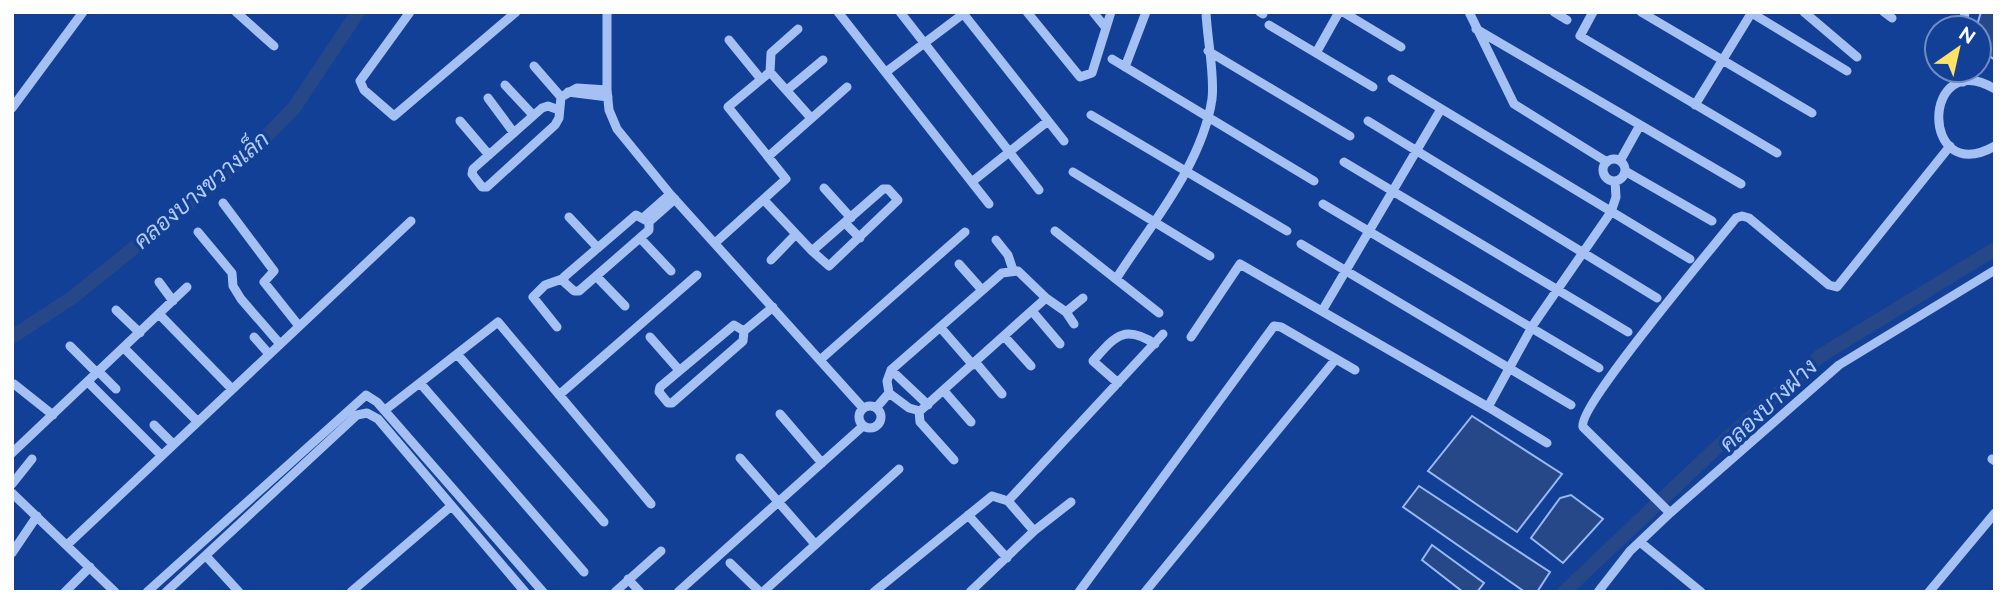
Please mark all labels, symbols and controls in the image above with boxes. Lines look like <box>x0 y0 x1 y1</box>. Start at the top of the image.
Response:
north arrow <box>1923 14 1993 84</box>
text: N <box>1955 22 1980 48</box>
water label: คลองบางขวางเล็ก <box>126 123 274 254</box>
water label: คลองบางฝาง <box>1713 353 1822 457</box>

